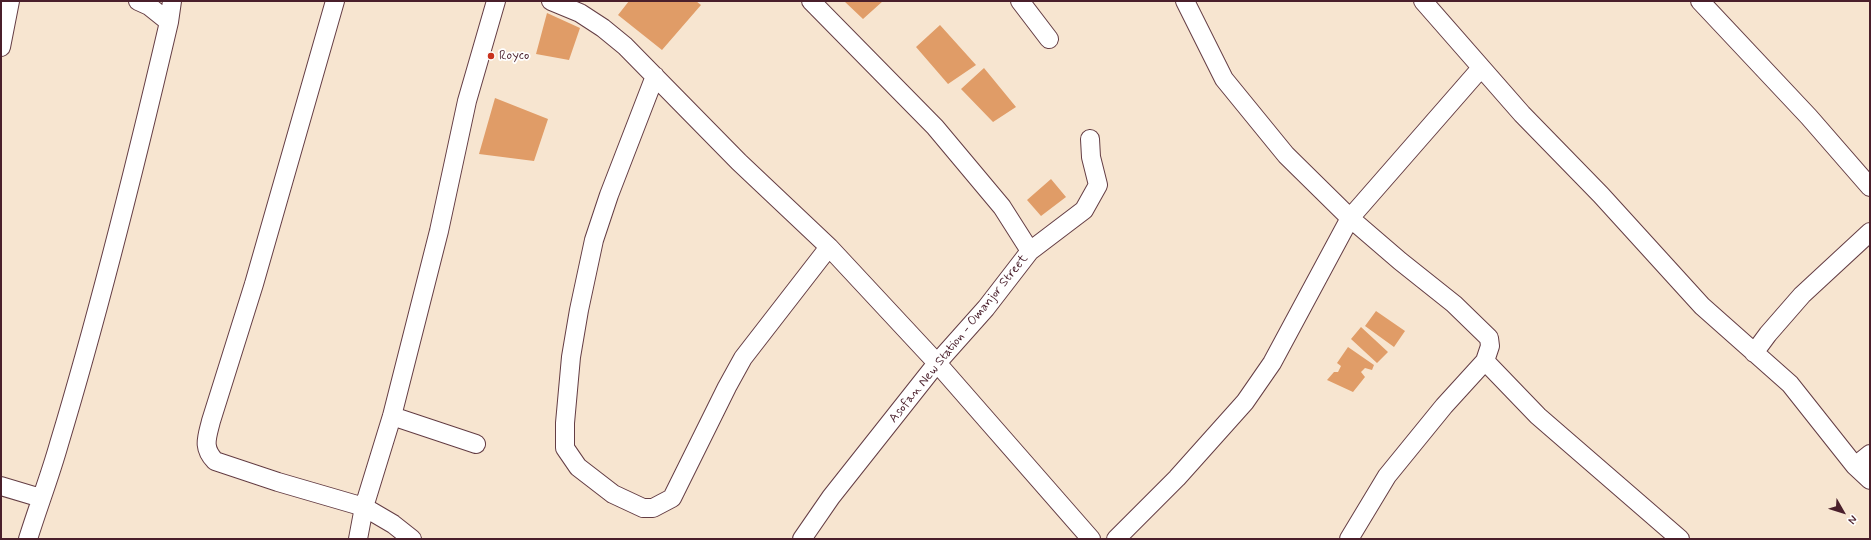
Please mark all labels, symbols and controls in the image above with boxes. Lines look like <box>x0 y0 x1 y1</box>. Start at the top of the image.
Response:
place label: Royco <box>499 48 529 64</box>
marker: Royco <box>486 51 496 61</box>
street label: Asofan New Station - Omanjor Street <box>886 252 1032 426</box>
north arrow <box>1823 492 1863 532</box>
text: N <box>1845 512 1860 527</box>

